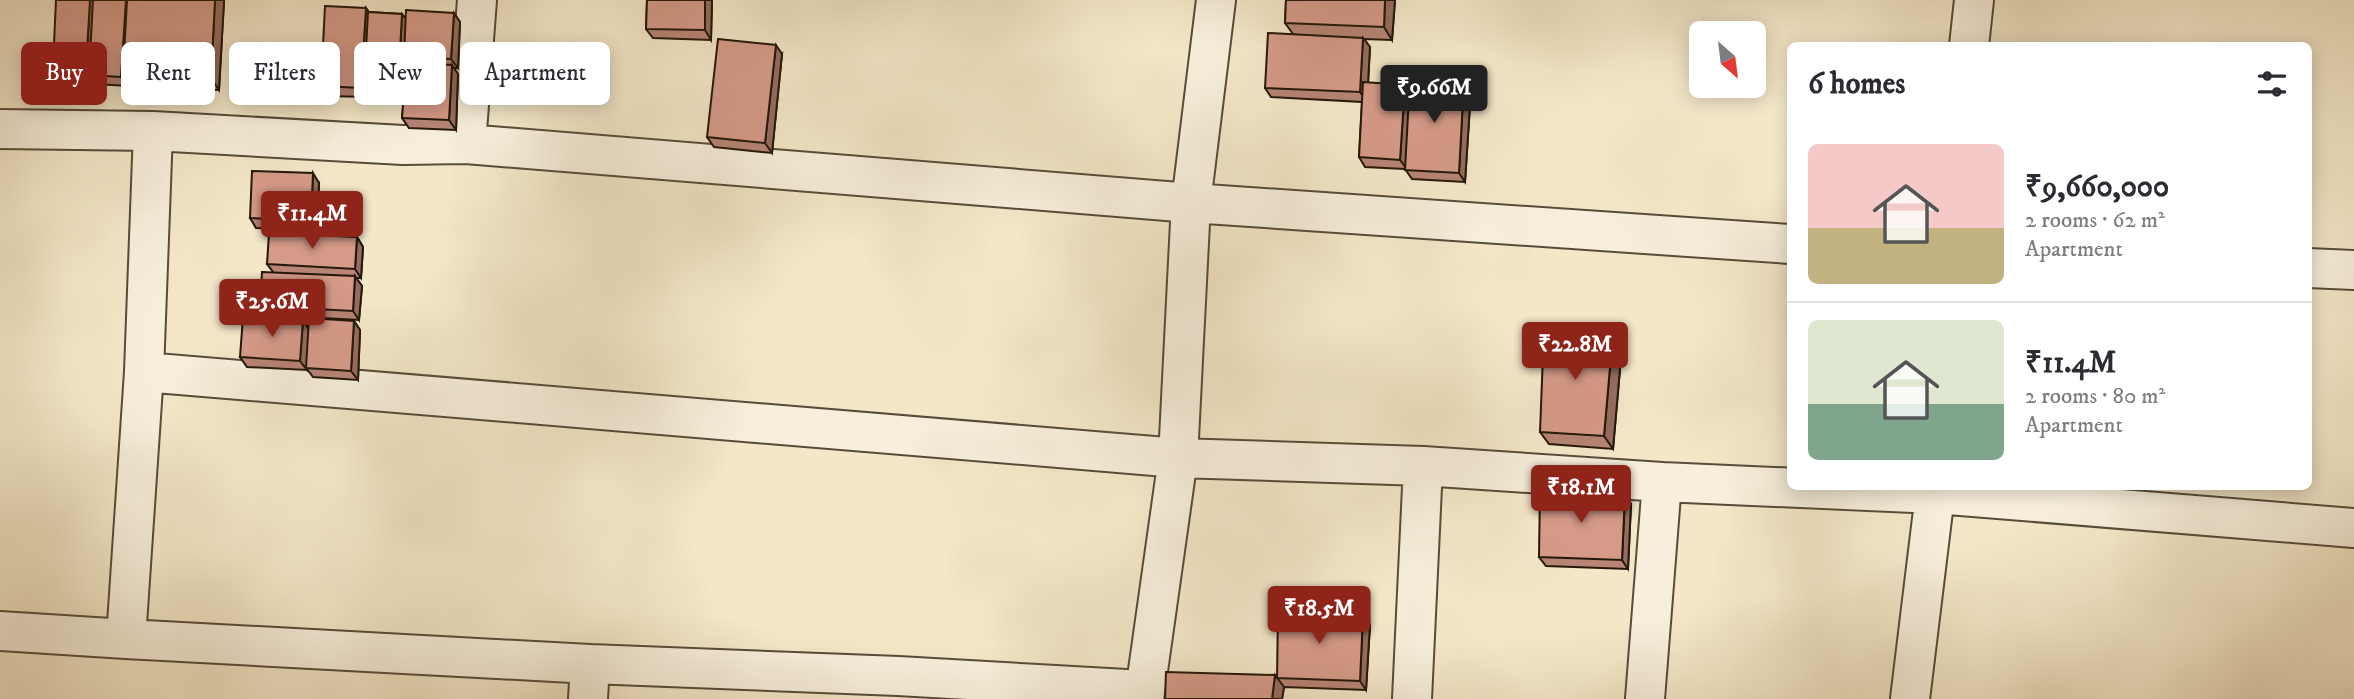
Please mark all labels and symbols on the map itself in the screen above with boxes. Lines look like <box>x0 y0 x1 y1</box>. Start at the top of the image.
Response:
north arrow <box>1689 21 1766 98</box>
pin: ₹9.66M <box>1377 66 1491 125</box>
pin: ₹11.4M <box>255 191 369 251</box>
pin: ₹25.6M <box>215 280 329 339</box>
pin: ₹22.8M <box>1518 322 1632 382</box>
pin: ₹18.1M <box>1524 466 1638 525</box>
pin: ₹18.5M <box>1262 586 1376 646</box>

